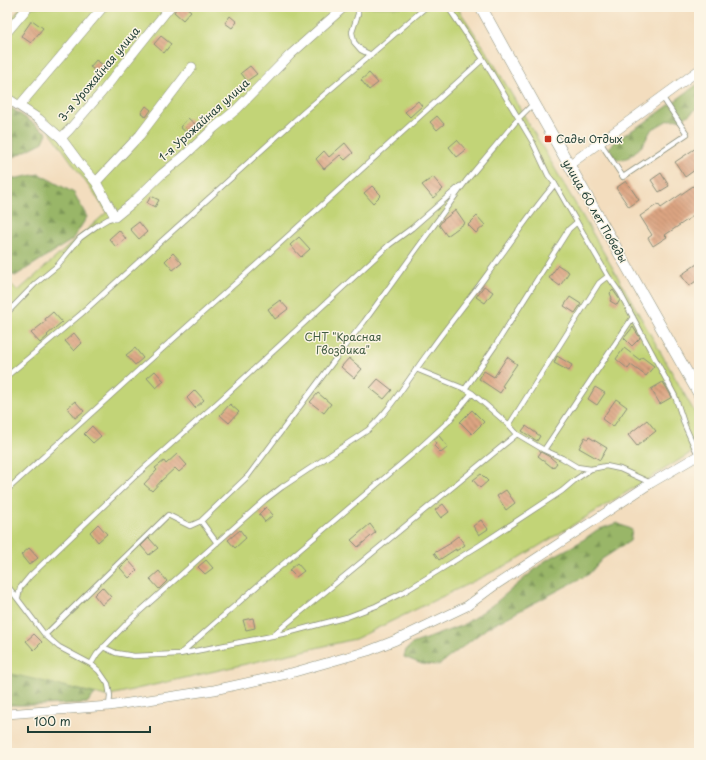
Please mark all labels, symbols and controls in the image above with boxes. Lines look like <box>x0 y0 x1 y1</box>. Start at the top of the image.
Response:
street label: 3-я Урожайная улица <box>54 23 143 125</box>
street label: 1-я Урожайная улица <box>155 74 253 165</box>
place label: Сады Отдых <box>556 130 623 147</box>
marker: Сады Отдых <box>543 134 553 144</box>
street label: улица 60 лет Победы <box>559 156 632 266</box>
park label: СНТ "Красная Гвоздика" <box>304 328 382 358</box>
scale bar <box>28 708 150 734</box>
text: 100 m <box>34 712 71 730</box>

